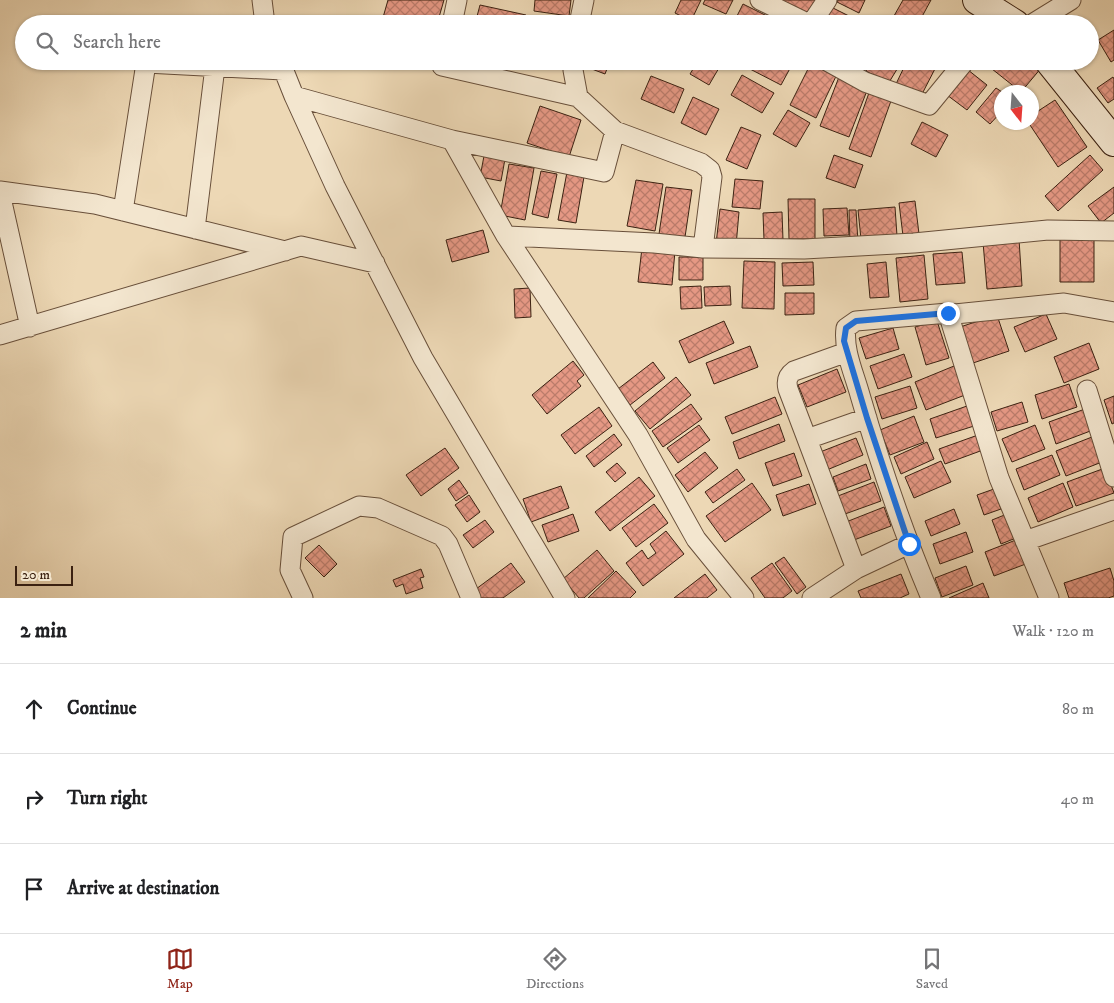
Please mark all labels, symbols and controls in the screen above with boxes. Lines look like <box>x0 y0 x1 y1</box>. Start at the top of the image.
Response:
search box <box>15 15 1099 70</box>
icon: search <box>33 29 61 57</box>
text: Search here <box>73 31 161 54</box>
north arrow <box>994 85 1039 130</box>
route end <box>937 302 960 325</box>
route start <box>898 533 921 556</box>
scale bar <box>15 563 72 586</box>
text: 20 m <box>22 566 50 584</box>
text: 2 min <box>20 618 67 644</box>
text: Walk · 120 m <box>1012 621 1094 641</box>
icon: ahead <box>20 695 48 723</box>
text: Continue <box>67 697 137 720</box>
text: 80 m <box>1062 699 1094 719</box>
icon: right <box>20 785 48 813</box>
text: Turn right <box>67 787 147 810</box>
text: 40 m <box>1061 789 1094 809</box>
icon: arrive <box>20 875 48 903</box>
text: Arrive at destination <box>67 877 219 900</box>
tab: Map <box>166 945 194 993</box>
tab: Directions <box>526 945 584 993</box>
tab: Saved <box>916 945 948 993</box>

